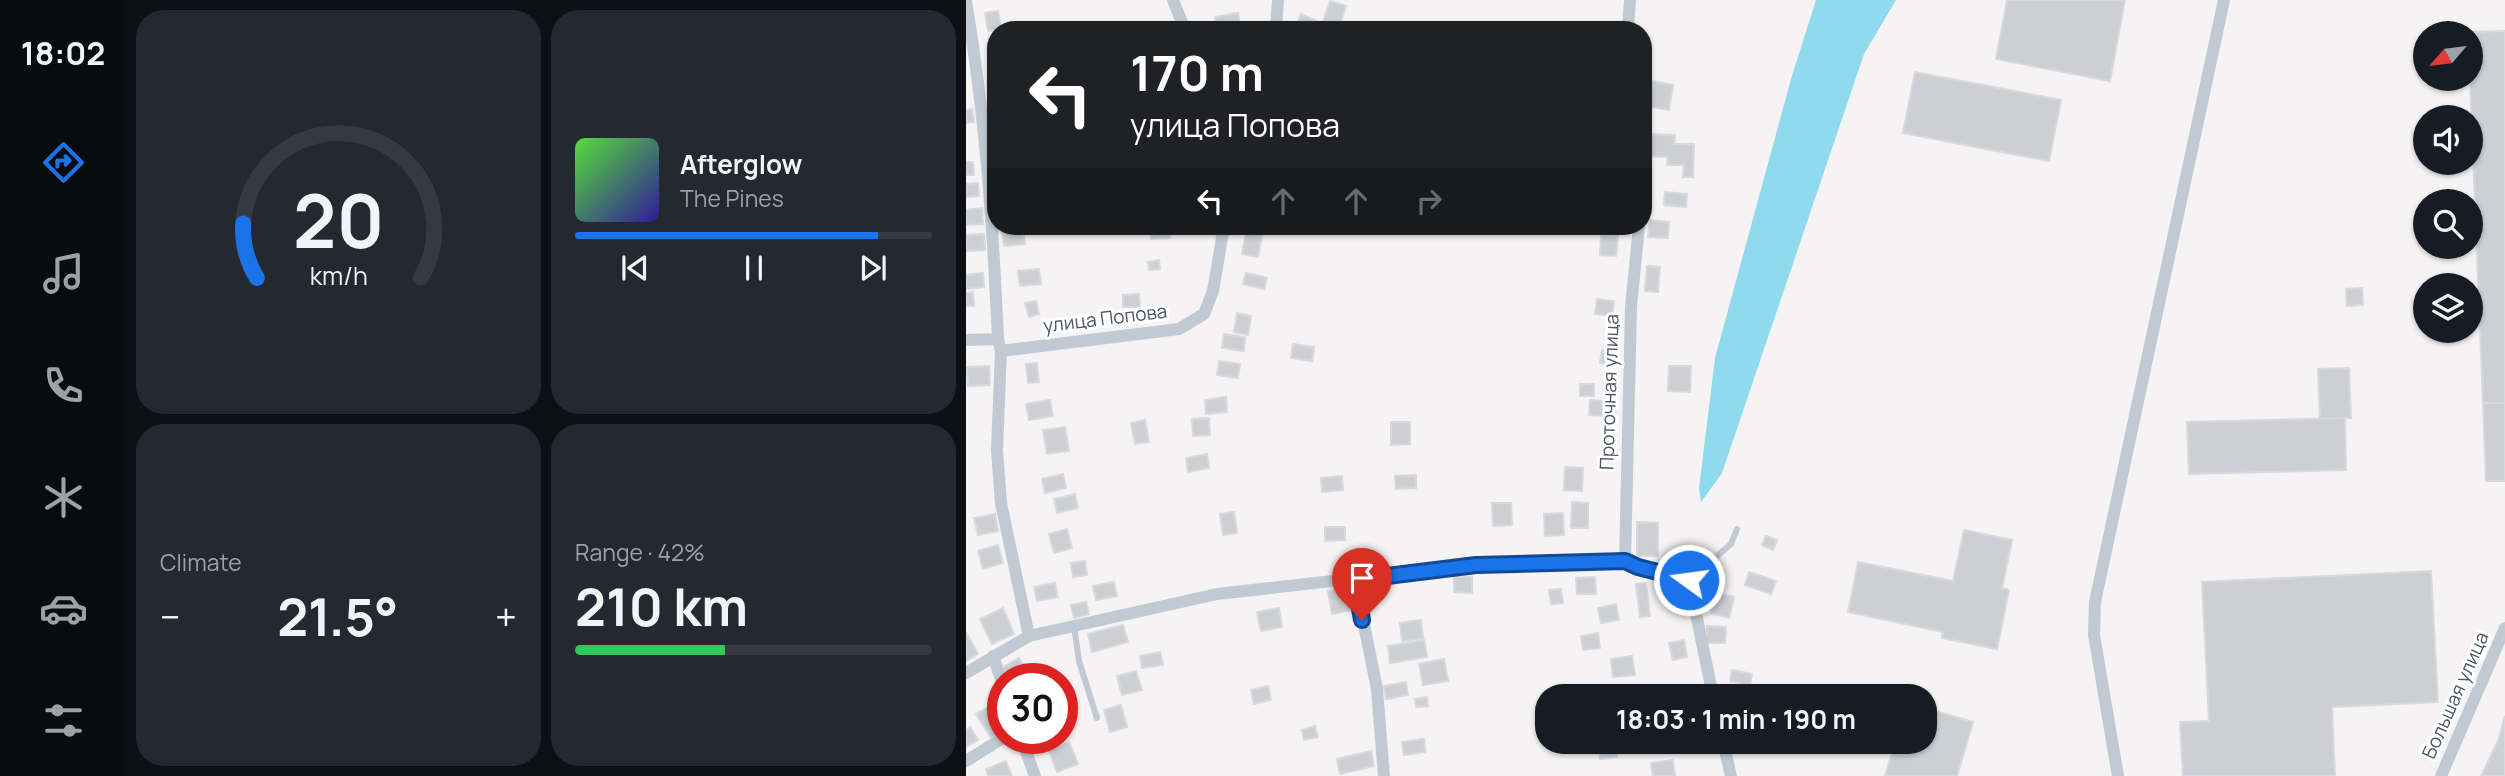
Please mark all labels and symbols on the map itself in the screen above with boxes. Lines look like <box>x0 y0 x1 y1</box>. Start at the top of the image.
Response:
north arrow <box>2413 21 2483 91</box>
street label: улица Попова <box>1042 298 1168 338</box>
street label: Проточная улица <box>1593 314 1625 470</box>
position arrow <box>1652 543 1726 617</box>
pin <box>1332 548 1392 620</box>
street label: Большая улица <box>2415 627 2495 763</box>
speed limit sign: 30 <box>987 663 1078 754</box>

